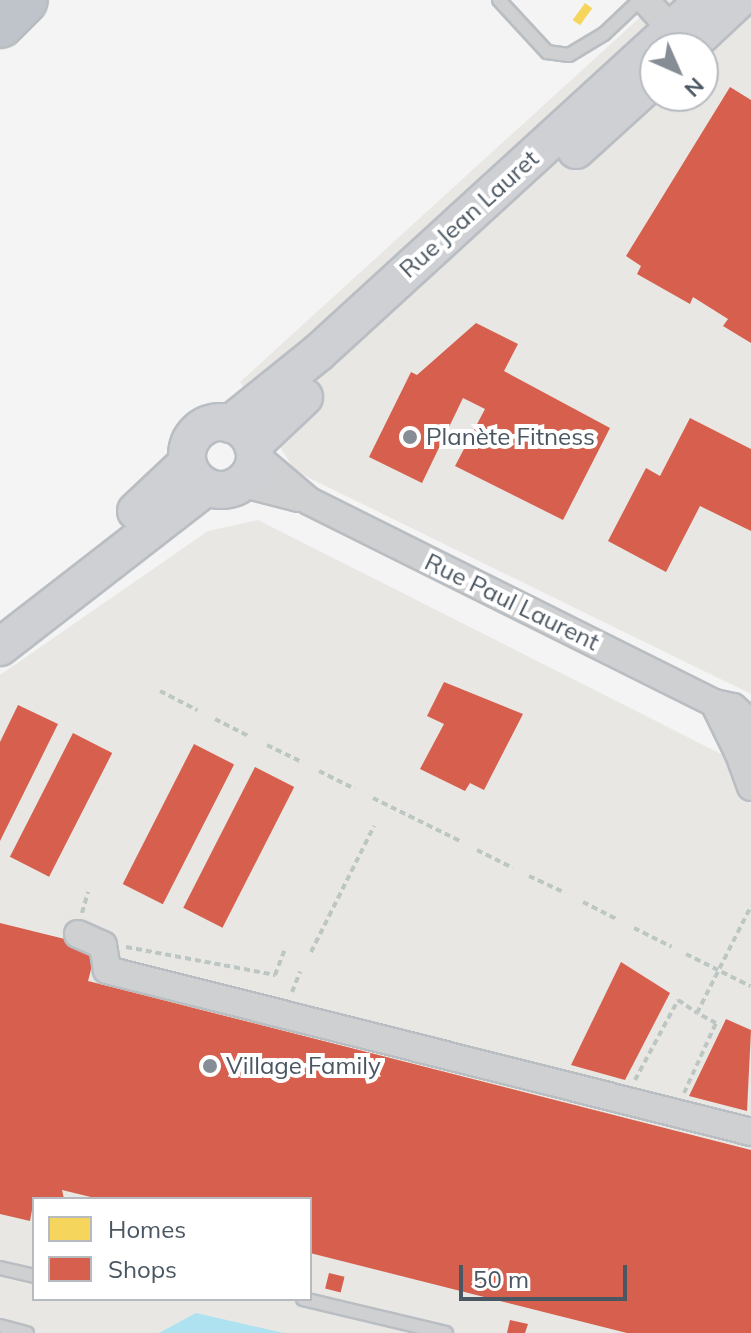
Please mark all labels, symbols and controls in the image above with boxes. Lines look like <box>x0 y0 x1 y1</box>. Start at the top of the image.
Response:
north arrow <box>639 32 719 112</box>
text: N <box>679 72 710 103</box>
street label: Rue Jean Lauret <box>394 144 544 284</box>
place label: Planète Fitness <box>426 423 595 451</box>
marker: Planète Fitness <box>401 428 419 446</box>
street label: Rue Paul Laurent <box>420 547 604 657</box>
place label: Village Family <box>226 1052 381 1080</box>
marker: Village Family <box>201 1057 219 1075</box>
legend <box>32 1197 312 1301</box>
text: Homes <box>108 1214 186 1244</box>
scale bar <box>463 1249 631 1299</box>
text: Shops <box>108 1254 177 1284</box>
text: 50 m <box>473 1264 529 1294</box>

